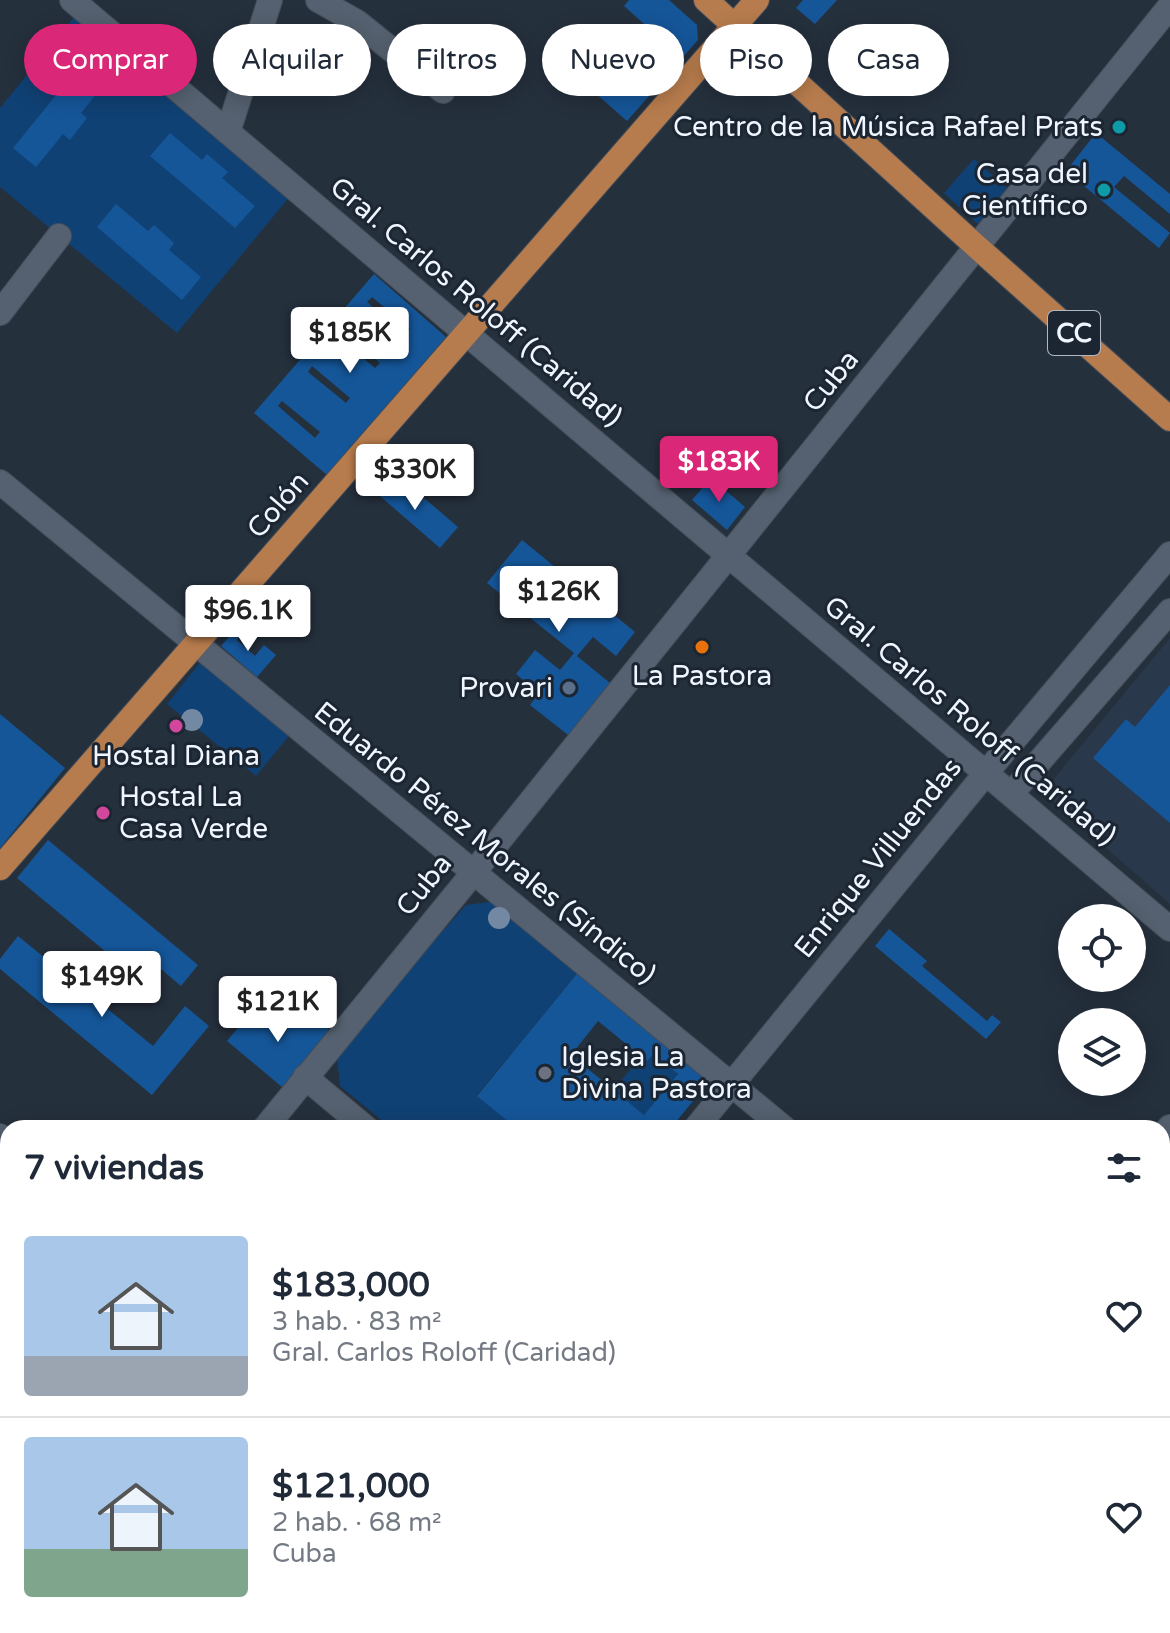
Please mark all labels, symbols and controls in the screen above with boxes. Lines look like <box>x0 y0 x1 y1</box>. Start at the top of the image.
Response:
chip: Comprar <box>24 24 197 96</box>
chip: Alquilar <box>213 24 371 96</box>
chip: Filtros <box>387 24 526 96</box>
chip: Nuevo <box>542 24 684 96</box>
chip: Piso <box>700 24 812 96</box>
chip: Casa <box>828 24 949 96</box>
place label: Centro de la Música Rafael Prats <box>673 110 1103 144</box>
marker: Centro de la Música Rafael Prats <box>1110 118 1128 136</box>
place label: Casa del Científico <box>962 157 1088 223</box>
street label: Gral. Carlos Roloff (Caridad) <box>323 170 629 434</box>
marker: Casa del Científico <box>1095 181 1113 199</box>
pin: $185K <box>294 307 406 375</box>
road number: CC <box>1048 311 1100 355</box>
text: $185K <box>309 317 391 348</box>
street label: Cuba <box>796 343 866 419</box>
pin: $183K <box>663 436 775 504</box>
pin: $330K <box>359 444 471 512</box>
text: $183K <box>678 446 760 477</box>
text: $330K <box>374 454 456 485</box>
street label: Colón <box>240 465 316 545</box>
pin: $126K <box>503 566 615 634</box>
text: $126K <box>518 576 600 607</box>
pin: $96.1K <box>183 585 313 653</box>
street label: Gral. Carlos Roloff (Caridad) <box>817 589 1123 853</box>
text: $96.1K <box>203 595 293 626</box>
marker: La Pastora <box>693 638 711 656</box>
place label: La Pastora <box>632 659 772 693</box>
place label: Provari <box>459 671 553 705</box>
marker: Provari <box>560 679 578 697</box>
street label: Eduardo Pérez Morales (Síndico) <box>307 695 663 991</box>
marker: Hostal Diana <box>167 717 185 735</box>
place label: Hostal Diana <box>92 739 260 773</box>
street label: Enrique Villuendas <box>787 751 969 965</box>
place label: Hostal La Casa Verde <box>119 780 268 846</box>
marker: Hostal La Casa Verde <box>94 804 112 822</box>
street label: Cuba <box>389 847 459 923</box>
map controls <box>1058 904 1146 1096</box>
button: locate <box>1058 904 1146 992</box>
pin: $149K <box>46 951 158 1019</box>
text: $149K <box>61 961 143 992</box>
pin: $121K <box>222 976 334 1044</box>
text: $121K <box>237 986 319 1017</box>
button: layers <box>1058 1008 1146 1096</box>
place label: Iglesia La Divina Pastora <box>561 1040 752 1106</box>
marker: Iglesia La Divina Pastora <box>536 1064 554 1082</box>
icon: filters <box>1102 1146 1146 1190</box>
text: 7 viviendas <box>24 1148 204 1189</box>
text: $183,000 <box>272 1265 430 1306</box>
icon: home <box>88 1268 184 1364</box>
icon: heart <box>1102 1294 1146 1338</box>
text: 3 hab. · 83 m² <box>272 1306 442 1337</box>
text: Gral. Carlos Roloff (Caridad) <box>272 1337 616 1368</box>
text: $121,000 <box>272 1466 430 1507</box>
icon: home <box>88 1469 184 1565</box>
icon: heart <box>1102 1495 1146 1539</box>
text: 2 hab. · 68 m² <box>272 1507 442 1538</box>
text: Cuba <box>272 1538 337 1569</box>

